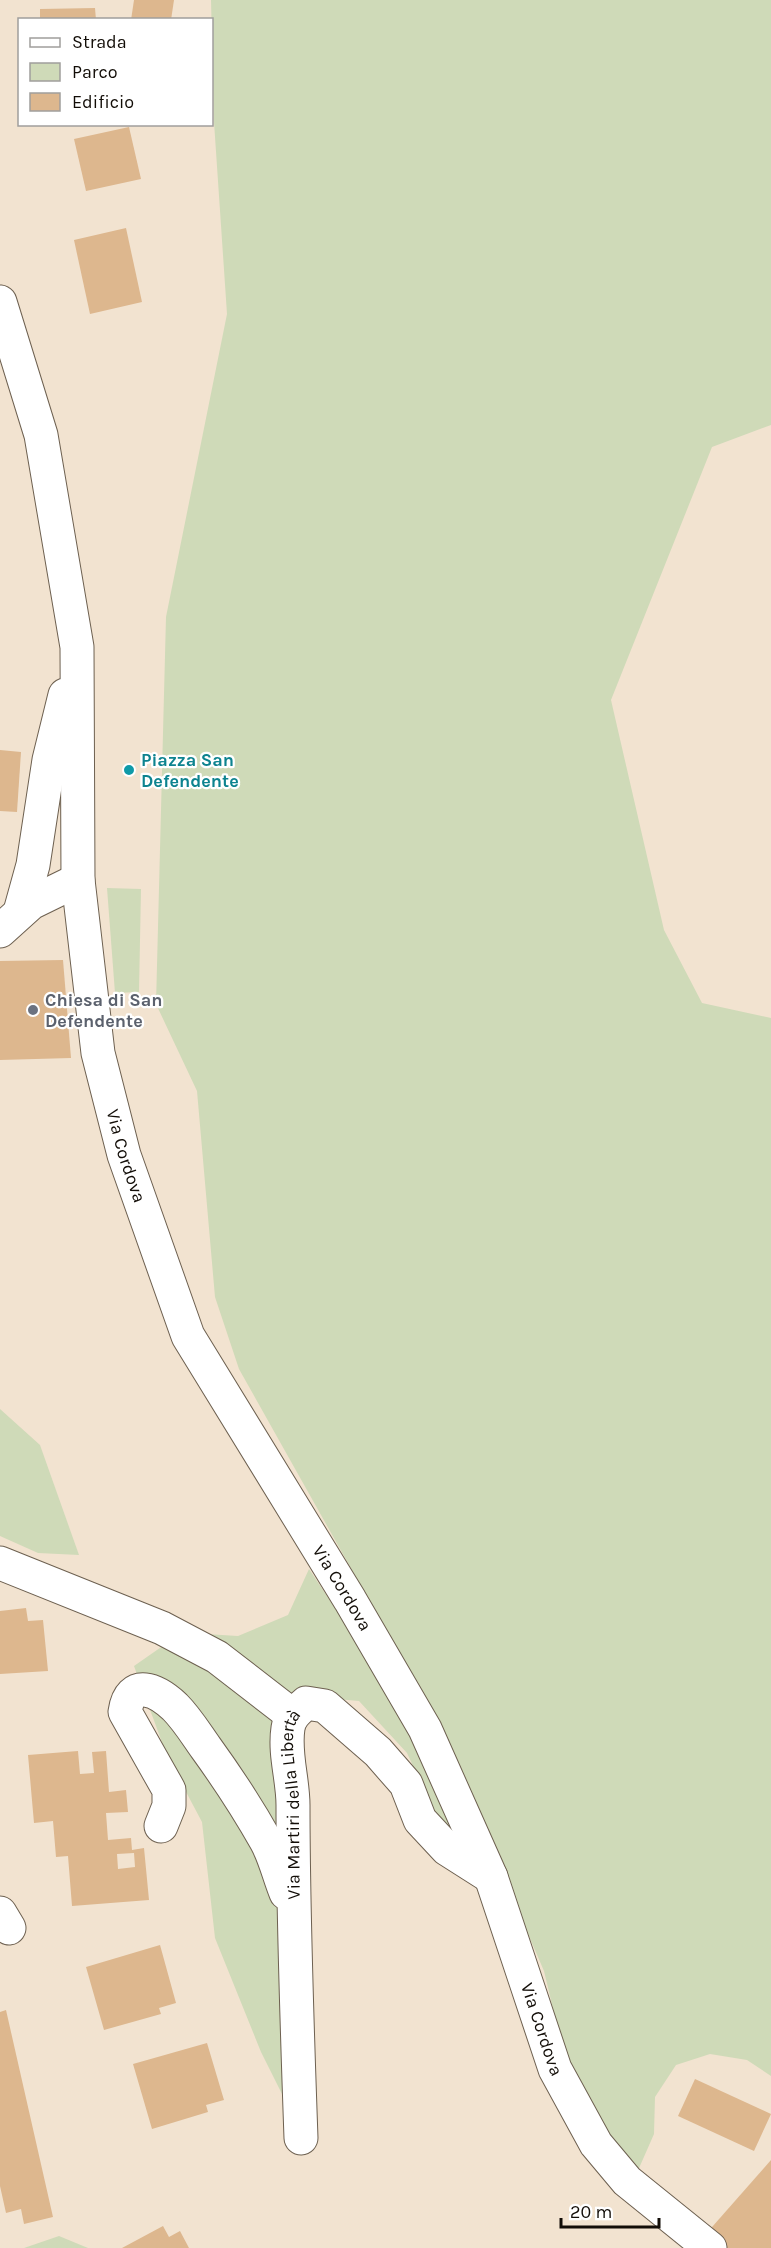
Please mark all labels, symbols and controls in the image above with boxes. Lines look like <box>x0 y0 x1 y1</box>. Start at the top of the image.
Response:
legend <box>18 18 213 126</box>
text: Strada <box>72 31 127 53</box>
text: Parco <box>72 61 118 83</box>
text: Edificio <box>72 91 134 113</box>
place label: Piazza San Defendente <box>141 749 239 792</box>
marker: Piazza San Defendente <box>122 763 136 777</box>
place label: Chiesa di San Defendente <box>45 989 162 1032</box>
marker: Chiesa di San Defendente <box>26 1003 40 1017</box>
street label: Via Cordova <box>102 1107 151 1206</box>
street label: Via Cordova <box>308 1541 377 1635</box>
street label: Via Martiri della Libertà <box>276 1705 305 1900</box>
street label: Via Cordova <box>516 1980 568 2080</box>
scale bar <box>561 2191 658 2229</box>
text: 20 m <box>570 2201 612 2223</box>

